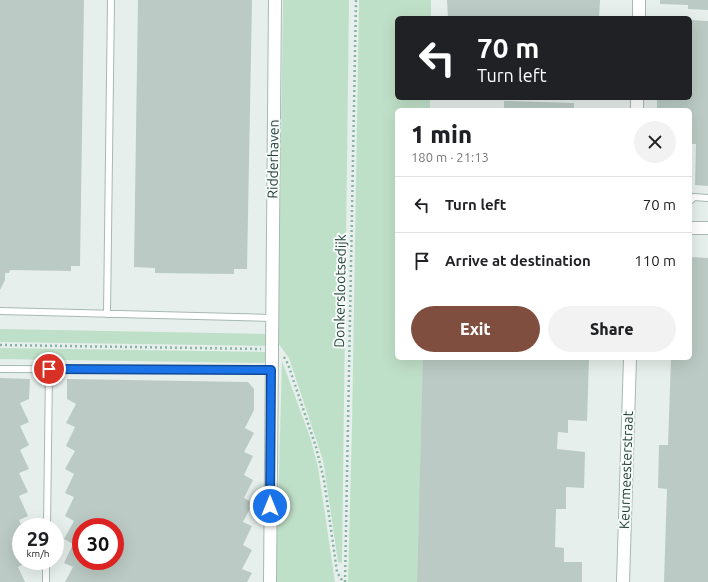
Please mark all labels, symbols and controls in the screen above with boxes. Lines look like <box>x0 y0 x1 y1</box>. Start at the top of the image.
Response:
icon: left <box>411 32 463 84</box>
text: 70 m <box>477 32 539 63</box>
text: Turn left <box>477 65 547 85</box>
street label: Ridderhaven <box>264 119 282 199</box>
text: 1 min <box>411 121 472 148</box>
button: close <box>634 121 676 163</box>
text: 180 m · 21:13 <box>411 150 489 164</box>
icon: left <box>411 194 433 216</box>
text: Turn left <box>445 196 506 213</box>
text: 70 m <box>643 196 676 213</box>
street label: Donkerslootsedijk <box>331 234 349 348</box>
icon: arrive <box>411 250 433 272</box>
text: Arrive at destination <box>445 252 591 269</box>
text: 110 m <box>634 252 676 269</box>
button: Exit <box>411 306 540 352</box>
button: Share <box>548 306 676 352</box>
pin <box>32 352 66 386</box>
icon: arrive <box>38 358 60 380</box>
street label: Keurmeesterstraat <box>616 410 636 529</box>
position arrow <box>249 485 291 527</box>
speed limit sign: 30 <box>72 518 124 570</box>
text: 29 <box>27 527 49 550</box>
text: km/h <box>26 548 50 559</box>

